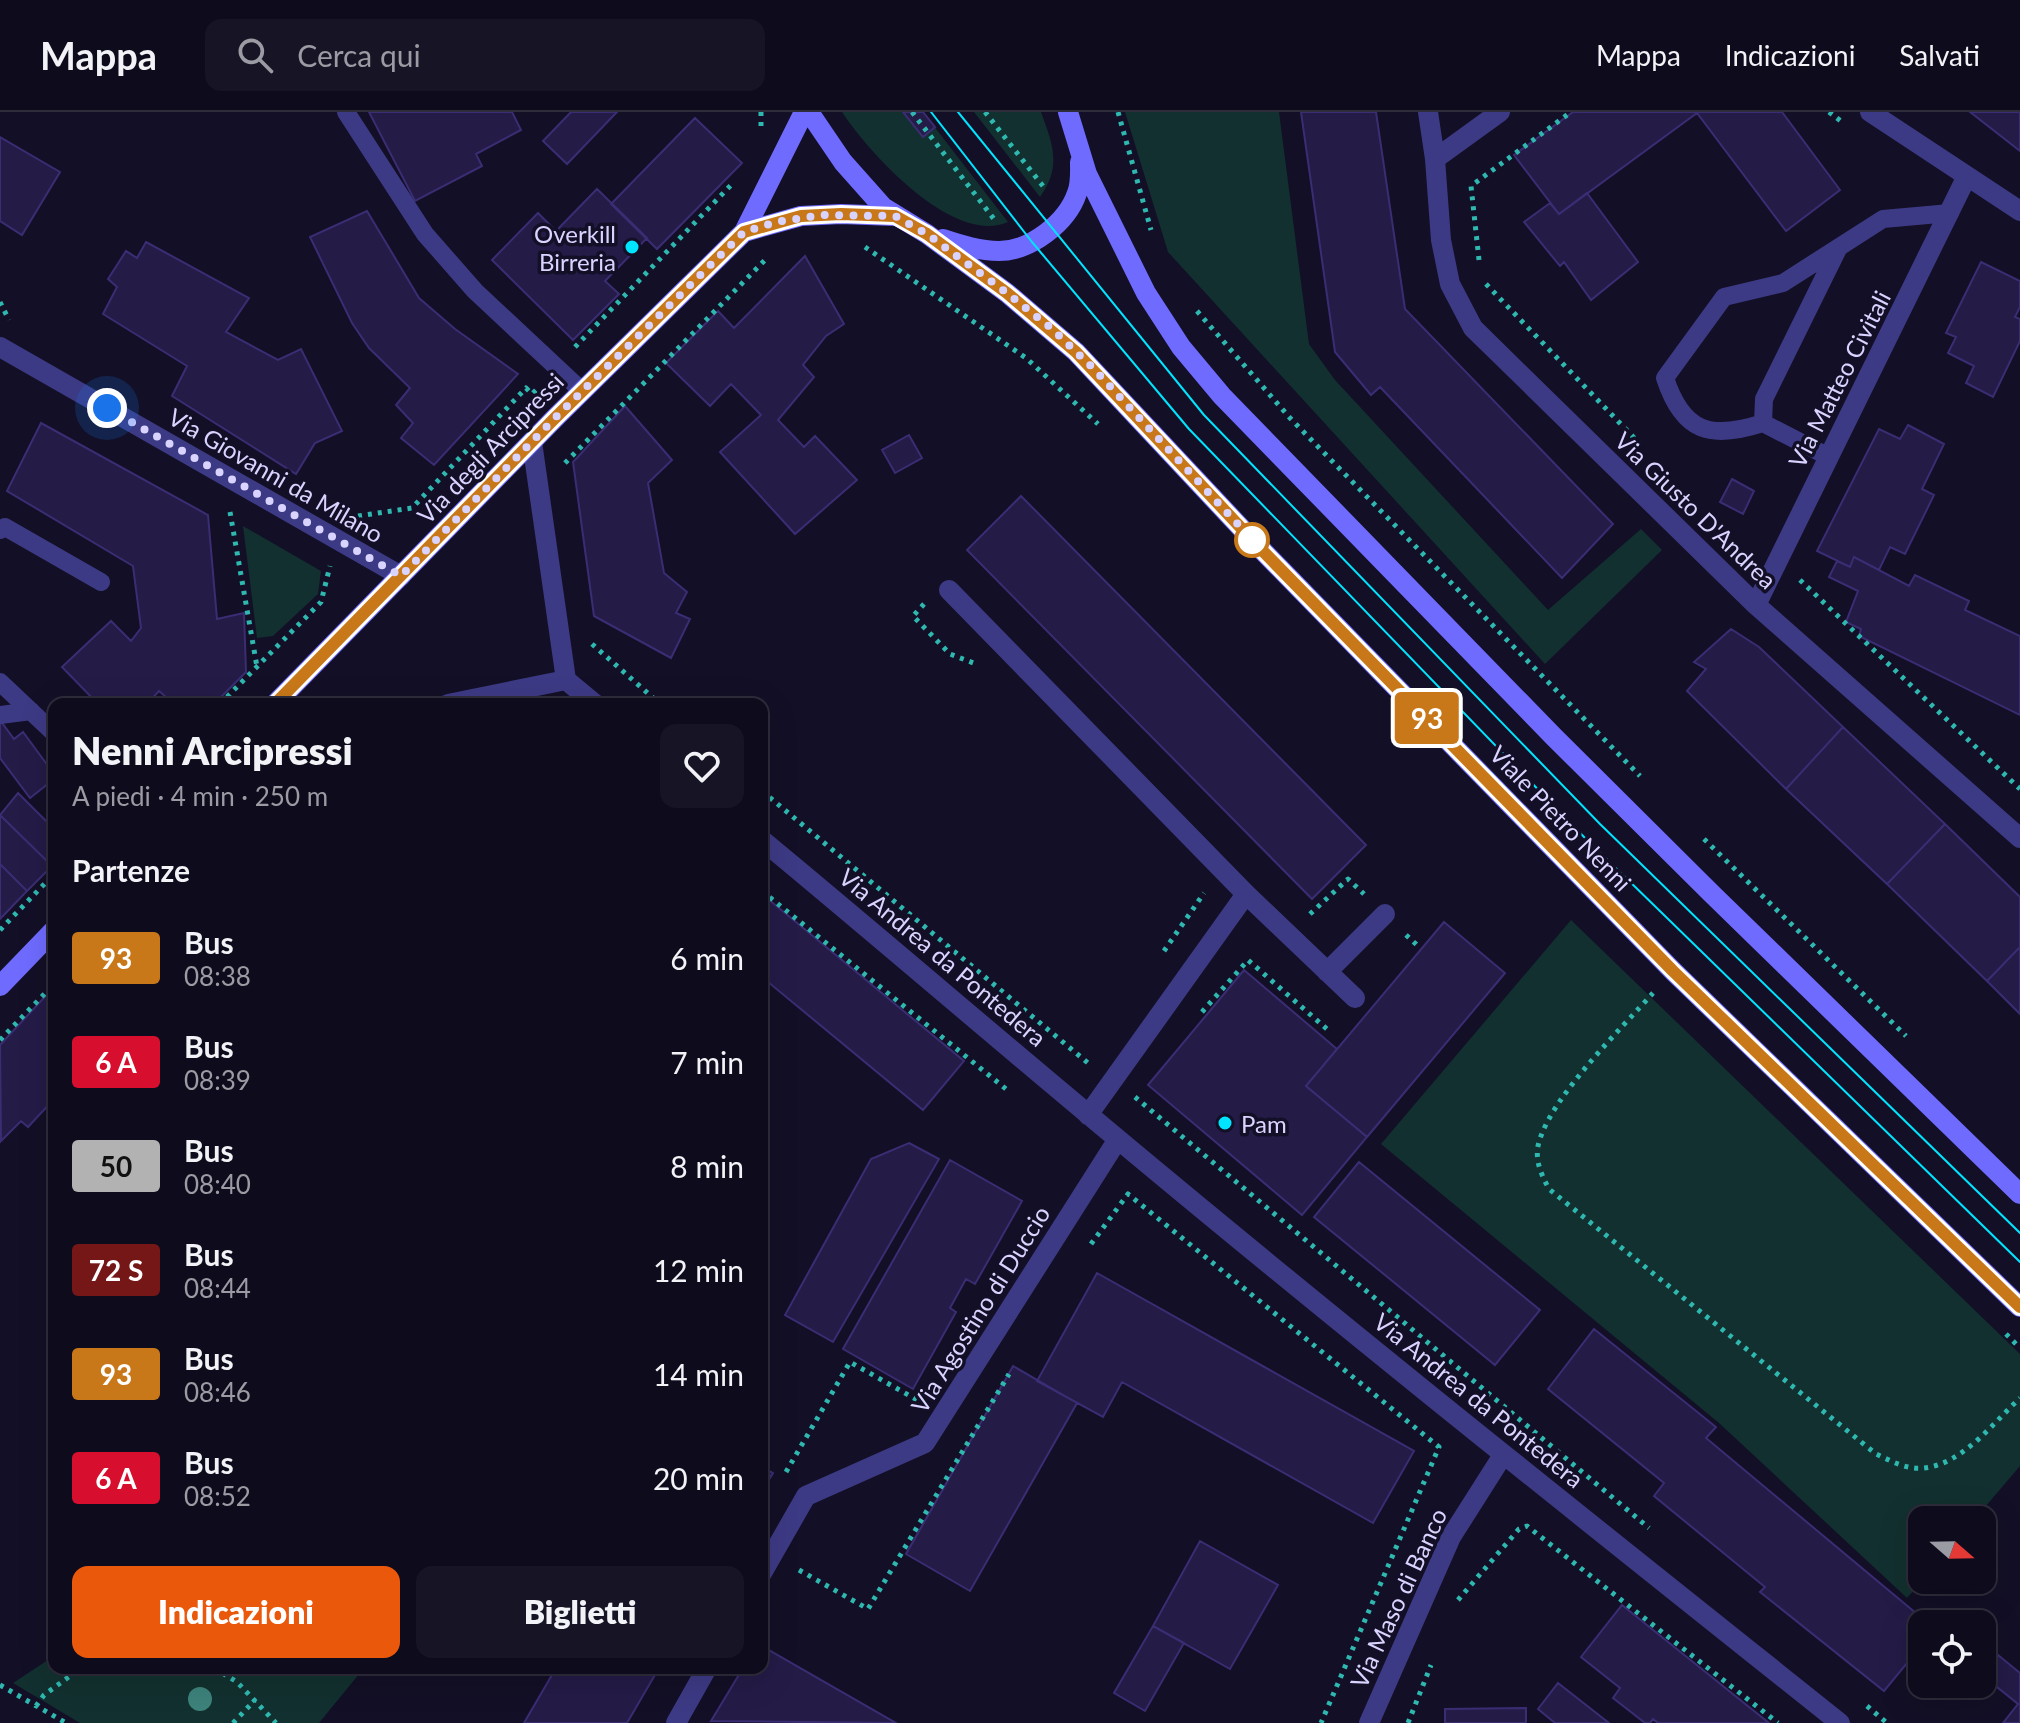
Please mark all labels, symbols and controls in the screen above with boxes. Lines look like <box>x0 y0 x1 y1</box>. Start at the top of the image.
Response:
search box <box>205 19 765 91</box>
text: Mappa <box>40 32 157 78</box>
icon: search <box>233 33 277 77</box>
text: Cerca qui <box>297 37 421 73</box>
text: Mappa <box>1596 38 1681 72</box>
text: Indicazioni <box>1725 38 1855 72</box>
text: Salvati <box>1899 38 1980 72</box>
place label: Overkill Birreria <box>534 219 616 276</box>
marker: Overkill Birreria <box>623 238 641 256</box>
street label: Via Matteo Civitali <box>1782 286 1896 472</box>
street label: Via degli Arcipressi <box>411 367 569 529</box>
your location <box>87 388 127 428</box>
street label: Via Giovanni da Milano <box>163 402 389 548</box>
street label: Via Giusto D'Andrea <box>1609 426 1783 594</box>
unlabelled marker <box>1235 523 1269 557</box>
line badge: 93 <box>1391 692 1463 744</box>
text: 93 <box>1411 701 1443 735</box>
button: heart <box>660 724 744 808</box>
text: Nenni Arcipressi <box>72 727 353 773</box>
street label: Viale Pietro Nenni <box>1484 739 1638 897</box>
text: A piedi · 4 min · 250 m <box>72 780 328 812</box>
text: Partenze <box>72 852 190 888</box>
street label: Via Andrea da Pontedera <box>834 862 1052 1052</box>
text: Bus <box>184 924 234 960</box>
text: 6 min <box>670 940 744 976</box>
text: 93 <box>100 941 132 975</box>
text: 08:38 <box>184 960 251 992</box>
text: Bus <box>184 1028 234 1064</box>
text: 7 min <box>670 1044 744 1080</box>
text: 6 A <box>95 1045 137 1079</box>
text: 08:39 <box>184 1064 251 1096</box>
place label: Pam <box>1241 1109 1287 1138</box>
marker: Pam <box>1216 1114 1234 1132</box>
text: Bus <box>184 1132 234 1168</box>
text: 8 min <box>670 1148 744 1184</box>
text: 50 <box>100 1149 132 1183</box>
text: 08:40 <box>184 1168 251 1200</box>
street label: Via Agostino di Duccio <box>904 1200 1056 1418</box>
text: Bus <box>184 1236 234 1272</box>
text: 12 min <box>653 1252 744 1288</box>
text: 72 S <box>89 1253 143 1287</box>
text: 08:44 <box>184 1272 251 1304</box>
street label: Via Andrea da Pontedera <box>1368 1307 1590 1493</box>
text: Bus <box>184 1340 234 1376</box>
text: 14 min <box>653 1356 744 1392</box>
text: 93 <box>100 1357 132 1391</box>
text: 08:46 <box>184 1376 251 1408</box>
text: Bus <box>184 1444 234 1480</box>
text: 20 min <box>653 1460 744 1496</box>
text: 6 A <box>95 1461 137 1495</box>
text: 08:52 <box>184 1480 251 1512</box>
street label: Via Maso di Banco <box>1344 1504 1452 1692</box>
north arrow <box>1908 1506 1996 1594</box>
map controls <box>1908 1506 1996 1698</box>
button: Indicazioni <box>72 1566 400 1658</box>
button: Biglietti <box>416 1566 744 1658</box>
button: locate <box>1908 1610 1996 1698</box>

